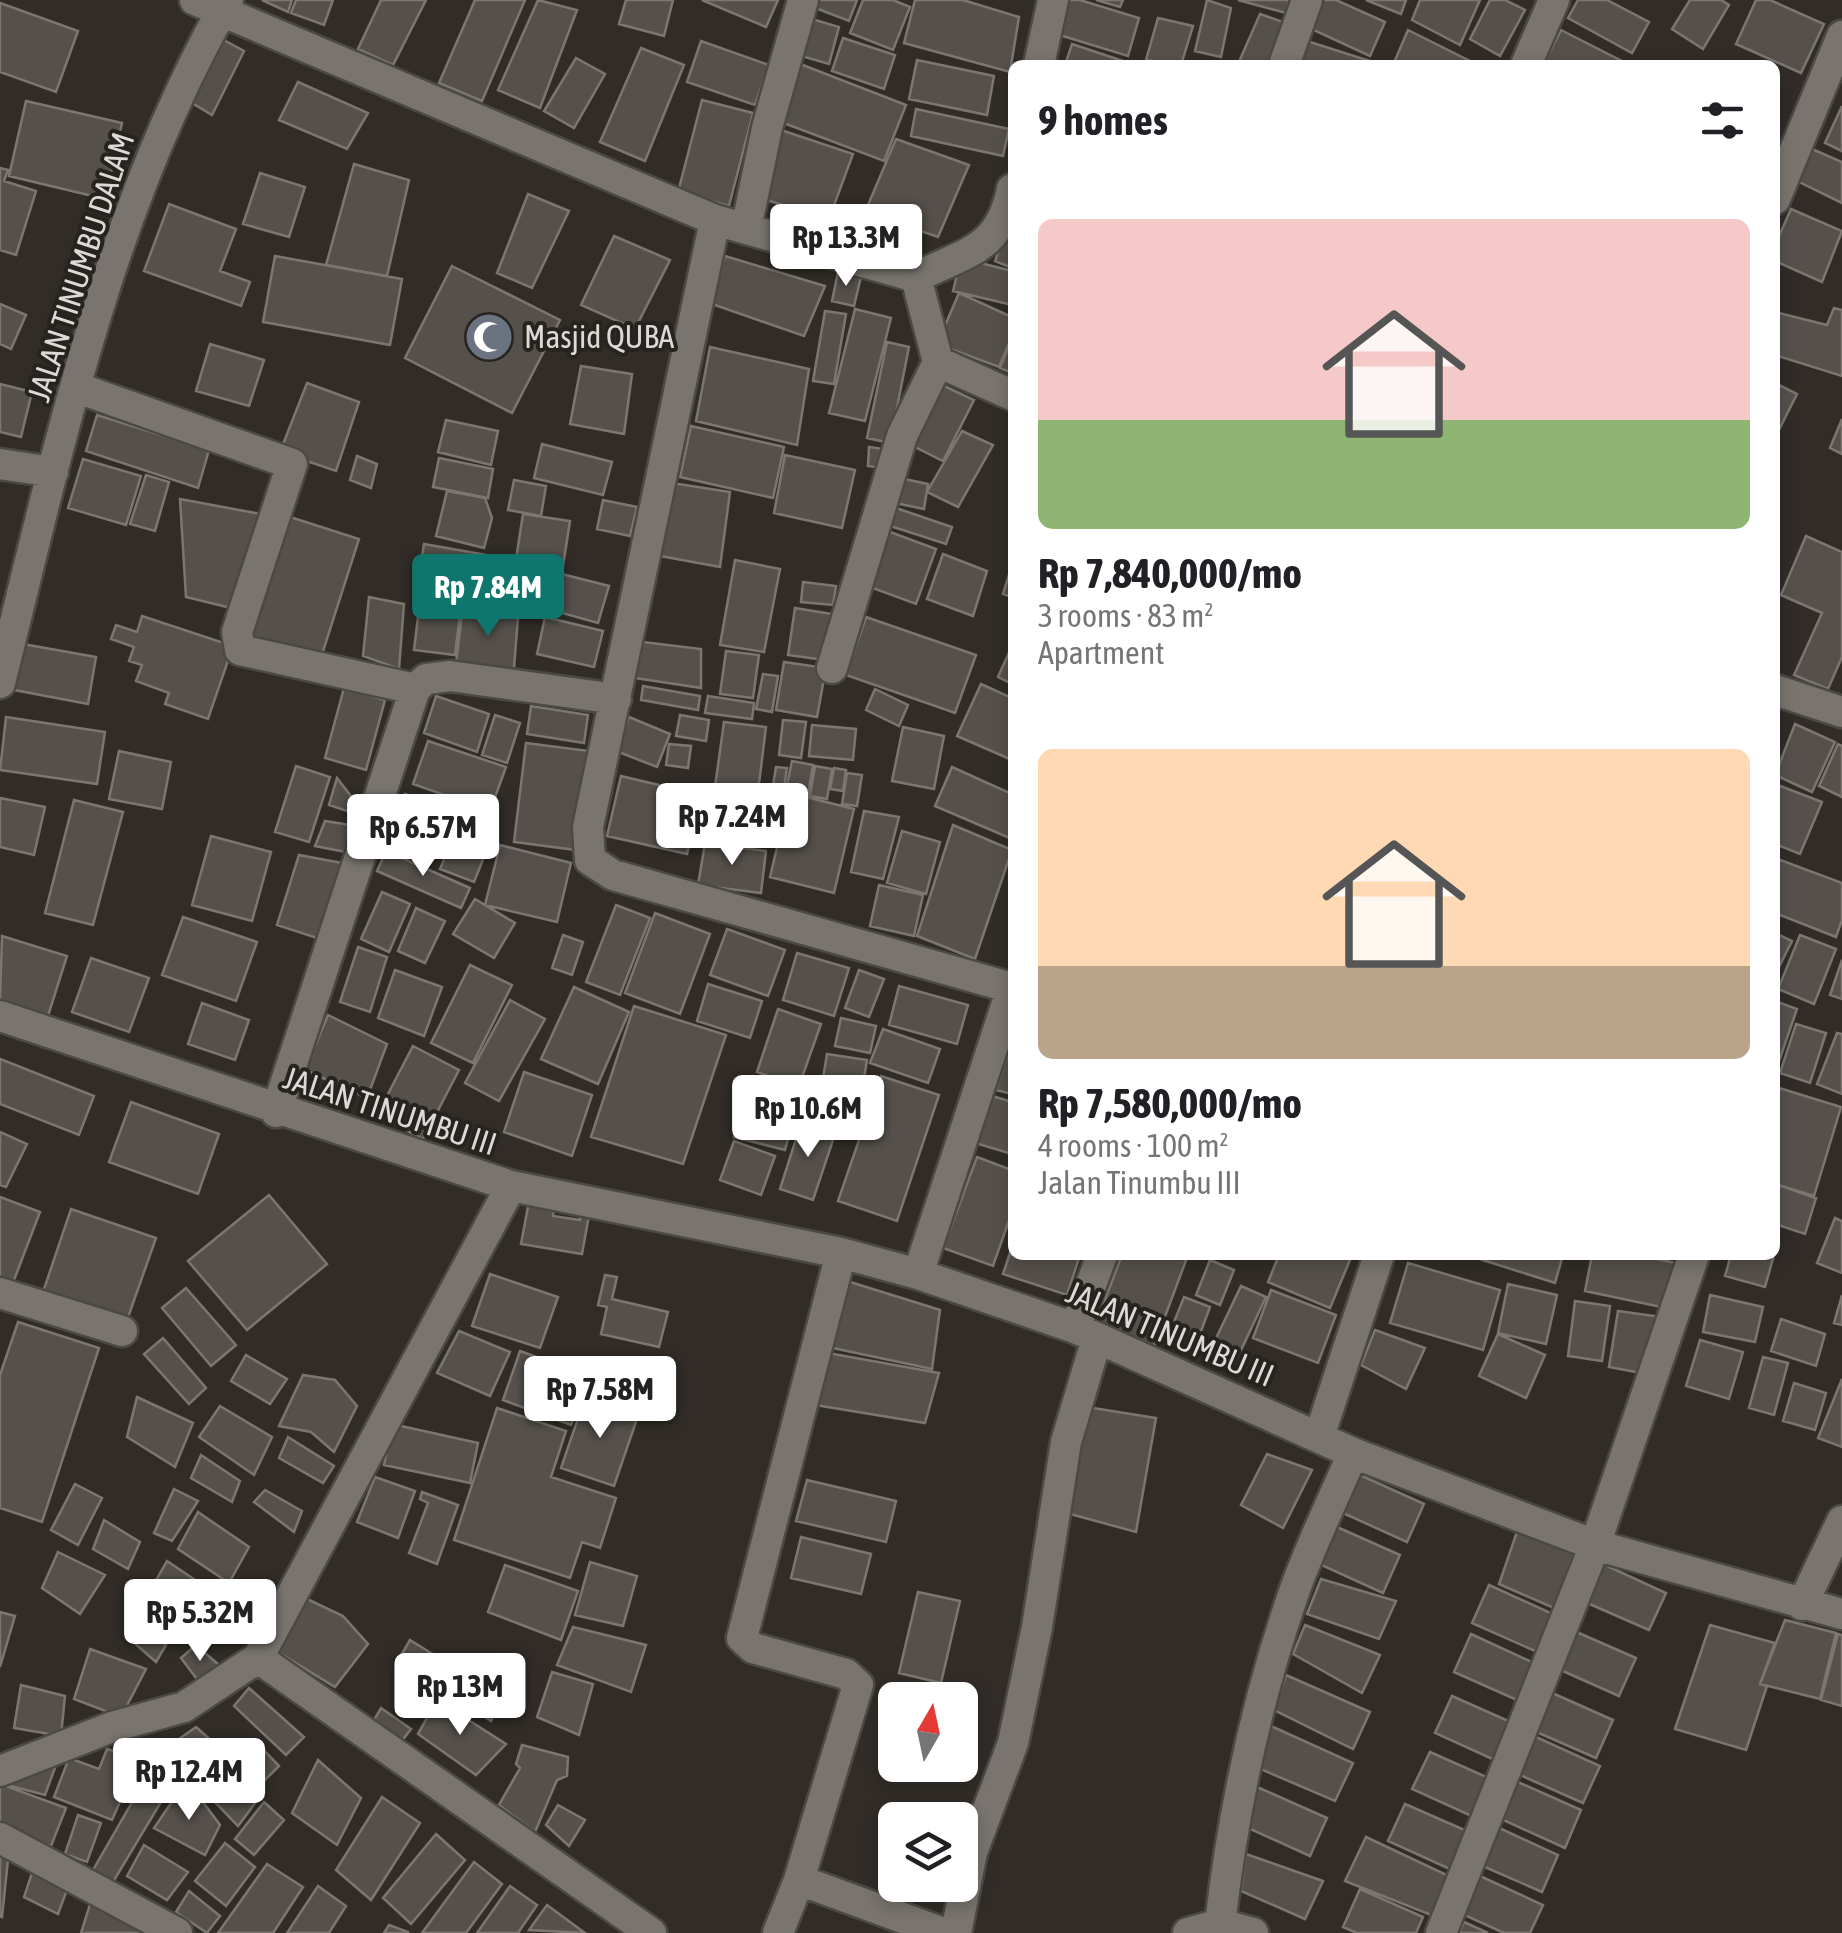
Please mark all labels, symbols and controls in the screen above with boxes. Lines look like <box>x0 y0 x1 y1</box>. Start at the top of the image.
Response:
icon: filters <box>1695 93 1750 148</box>
text: 9 homes <box>1038 96 1168 144</box>
street label: JALAN TINUMBU DALAM <box>20 128 141 406</box>
pin: Rp 13.3M <box>743 204 949 289</box>
text: Rp 13.3M <box>792 218 900 255</box>
icon: home <box>1304 284 1484 464</box>
mosque icon: Masjid QUBA <box>463 311 515 363</box>
place label: Masjid QUBA <box>524 318 675 355</box>
text: Rp 7,840,000/mo <box>1038 549 1302 597</box>
pin: Rp 7.84M <box>385 554 591 639</box>
text: Rp 7.84M <box>434 568 542 605</box>
text: 3 rooms · 83 m² <box>1038 597 1213 634</box>
text: Apartment <box>1038 634 1164 671</box>
pin: Rp 7.24M <box>629 783 835 868</box>
pin: Rp 6.57M <box>320 794 526 879</box>
text: Rp 7.24M <box>678 797 786 834</box>
text: Rp 6.57M <box>369 808 477 845</box>
icon: home <box>1304 814 1484 994</box>
street label: JALAN TINUMBU III <box>279 1059 501 1162</box>
pin: Rp 10.6M <box>705 1075 911 1160</box>
text: Rp 7,580,000/mo <box>1038 1079 1302 1127</box>
text: Rp 10.6M <box>754 1089 862 1126</box>
text: 4 rooms · 100 m² <box>1038 1127 1228 1164</box>
text: Jalan Tinumbu III <box>1038 1164 1241 1201</box>
street label: JALAN TINUMBU III <box>1061 1273 1279 1394</box>
pin: Rp 7.58M <box>497 1356 703 1441</box>
text: Rp 7.58M <box>546 1370 654 1407</box>
pin: Rp 5.32M <box>97 1579 303 1664</box>
text: Rp 5.32M <box>146 1593 254 1630</box>
pin: Rp 13M <box>379 1653 541 1738</box>
text: Rp 13M <box>416 1667 504 1704</box>
north arrow <box>878 1682 978 1782</box>
map controls <box>878 1682 978 1902</box>
pin: Rp 12.4M <box>86 1738 292 1823</box>
text: Rp 12.4M <box>135 1752 243 1789</box>
button: layers <box>878 1802 978 1902</box>

